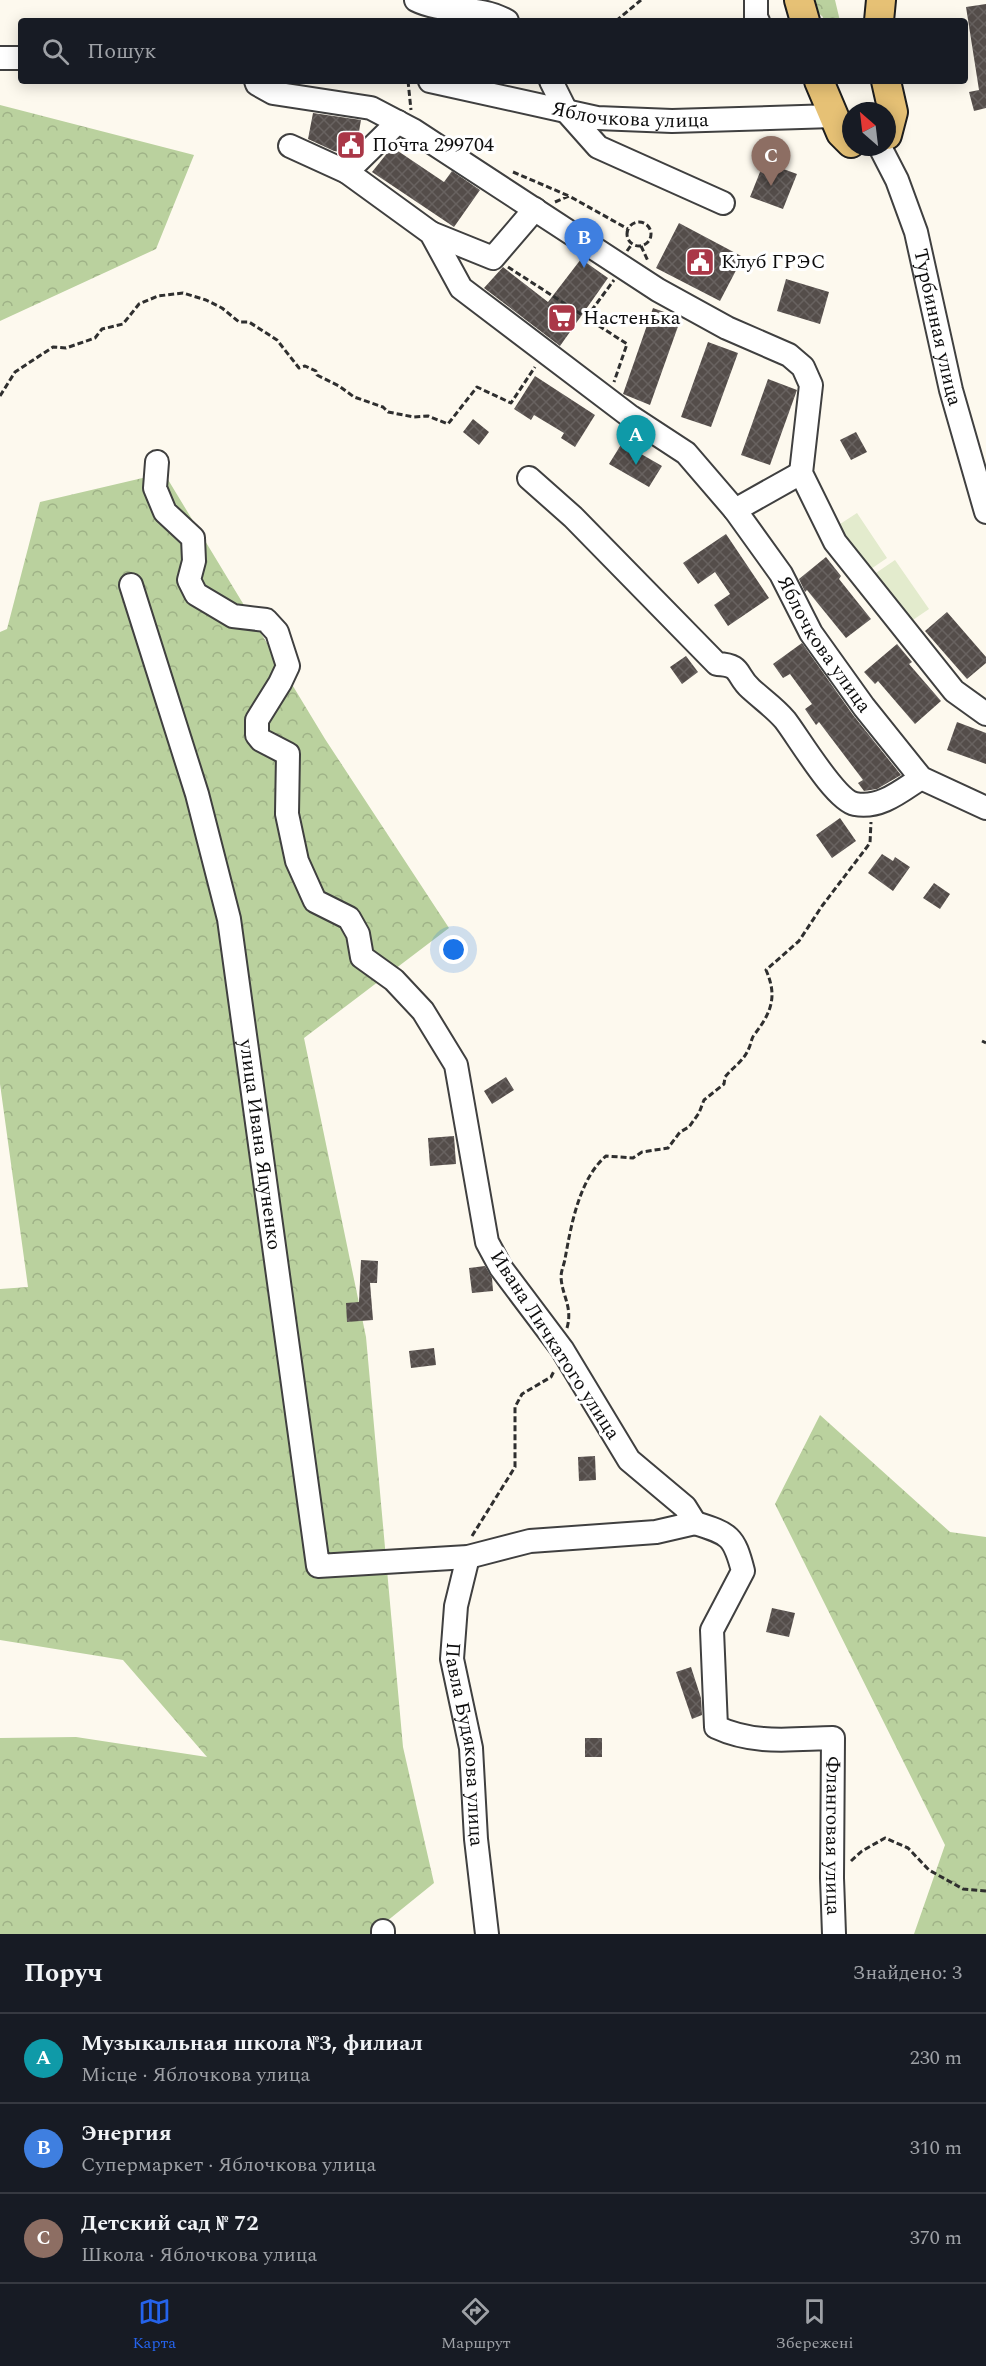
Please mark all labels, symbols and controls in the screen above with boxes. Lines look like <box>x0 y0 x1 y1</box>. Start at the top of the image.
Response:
search box <box>18 18 968 84</box>
icon: search <box>39 35 72 68</box>
text: Пошук <box>87 35 157 68</box>
street label: Яблочкова улица <box>549 93 710 136</box>
north arrow <box>842 102 896 156</box>
public building icon: Почта 299704 <box>335 129 367 161</box>
place label: Почта 299704 <box>372 130 494 160</box>
pin: C <box>752 136 790 186</box>
pin: B <box>564 218 604 268</box>
public building icon: Клуб ГРЭС <box>684 246 716 278</box>
street label: Турбинная улица <box>905 246 970 410</box>
place label: Клуб ГРЭС <box>721 247 825 277</box>
supermarket icon: Настенька <box>546 302 578 334</box>
place label: Настенька <box>583 303 681 333</box>
pin: A <box>616 416 656 465</box>
street label: Яблочкова улица <box>769 570 879 719</box>
your location <box>439 935 468 964</box>
street label: улица Ивана Яцуненко <box>231 1036 289 1252</box>
street label: Ивана Личкатого улица <box>482 1244 628 1446</box>
street label: Павла Будякова улица <box>437 1641 492 1848</box>
street label: Фланговая улица <box>817 1756 848 1916</box>
text: Поруч <box>24 1953 103 1993</box>
text: Знайдено: 3 <box>852 1958 962 1988</box>
text: Музыкальная школа №3, филиал <box>81 2027 423 2060</box>
text: A <box>36 2043 51 2073</box>
text: 230 m <box>910 2043 962 2073</box>
text: Місце · Яблочкова улица <box>81 2060 310 2090</box>
text: Энергия <box>81 2117 172 2150</box>
text: B <box>36 2133 51 2163</box>
text: 310 m <box>910 2133 962 2163</box>
text: Супермаркет · Яблочкова улица <box>81 2150 376 2180</box>
text: Детский сад № 72 <box>81 2207 259 2240</box>
text: C <box>36 2223 51 2253</box>
text: 370 m <box>910 2223 962 2253</box>
text: Школа · Яблочкова улица <box>81 2240 317 2270</box>
tab: Карта <box>132 2295 176 2355</box>
tab: Маршрут <box>441 2295 511 2355</box>
tab: Збережені <box>775 2295 854 2355</box>

